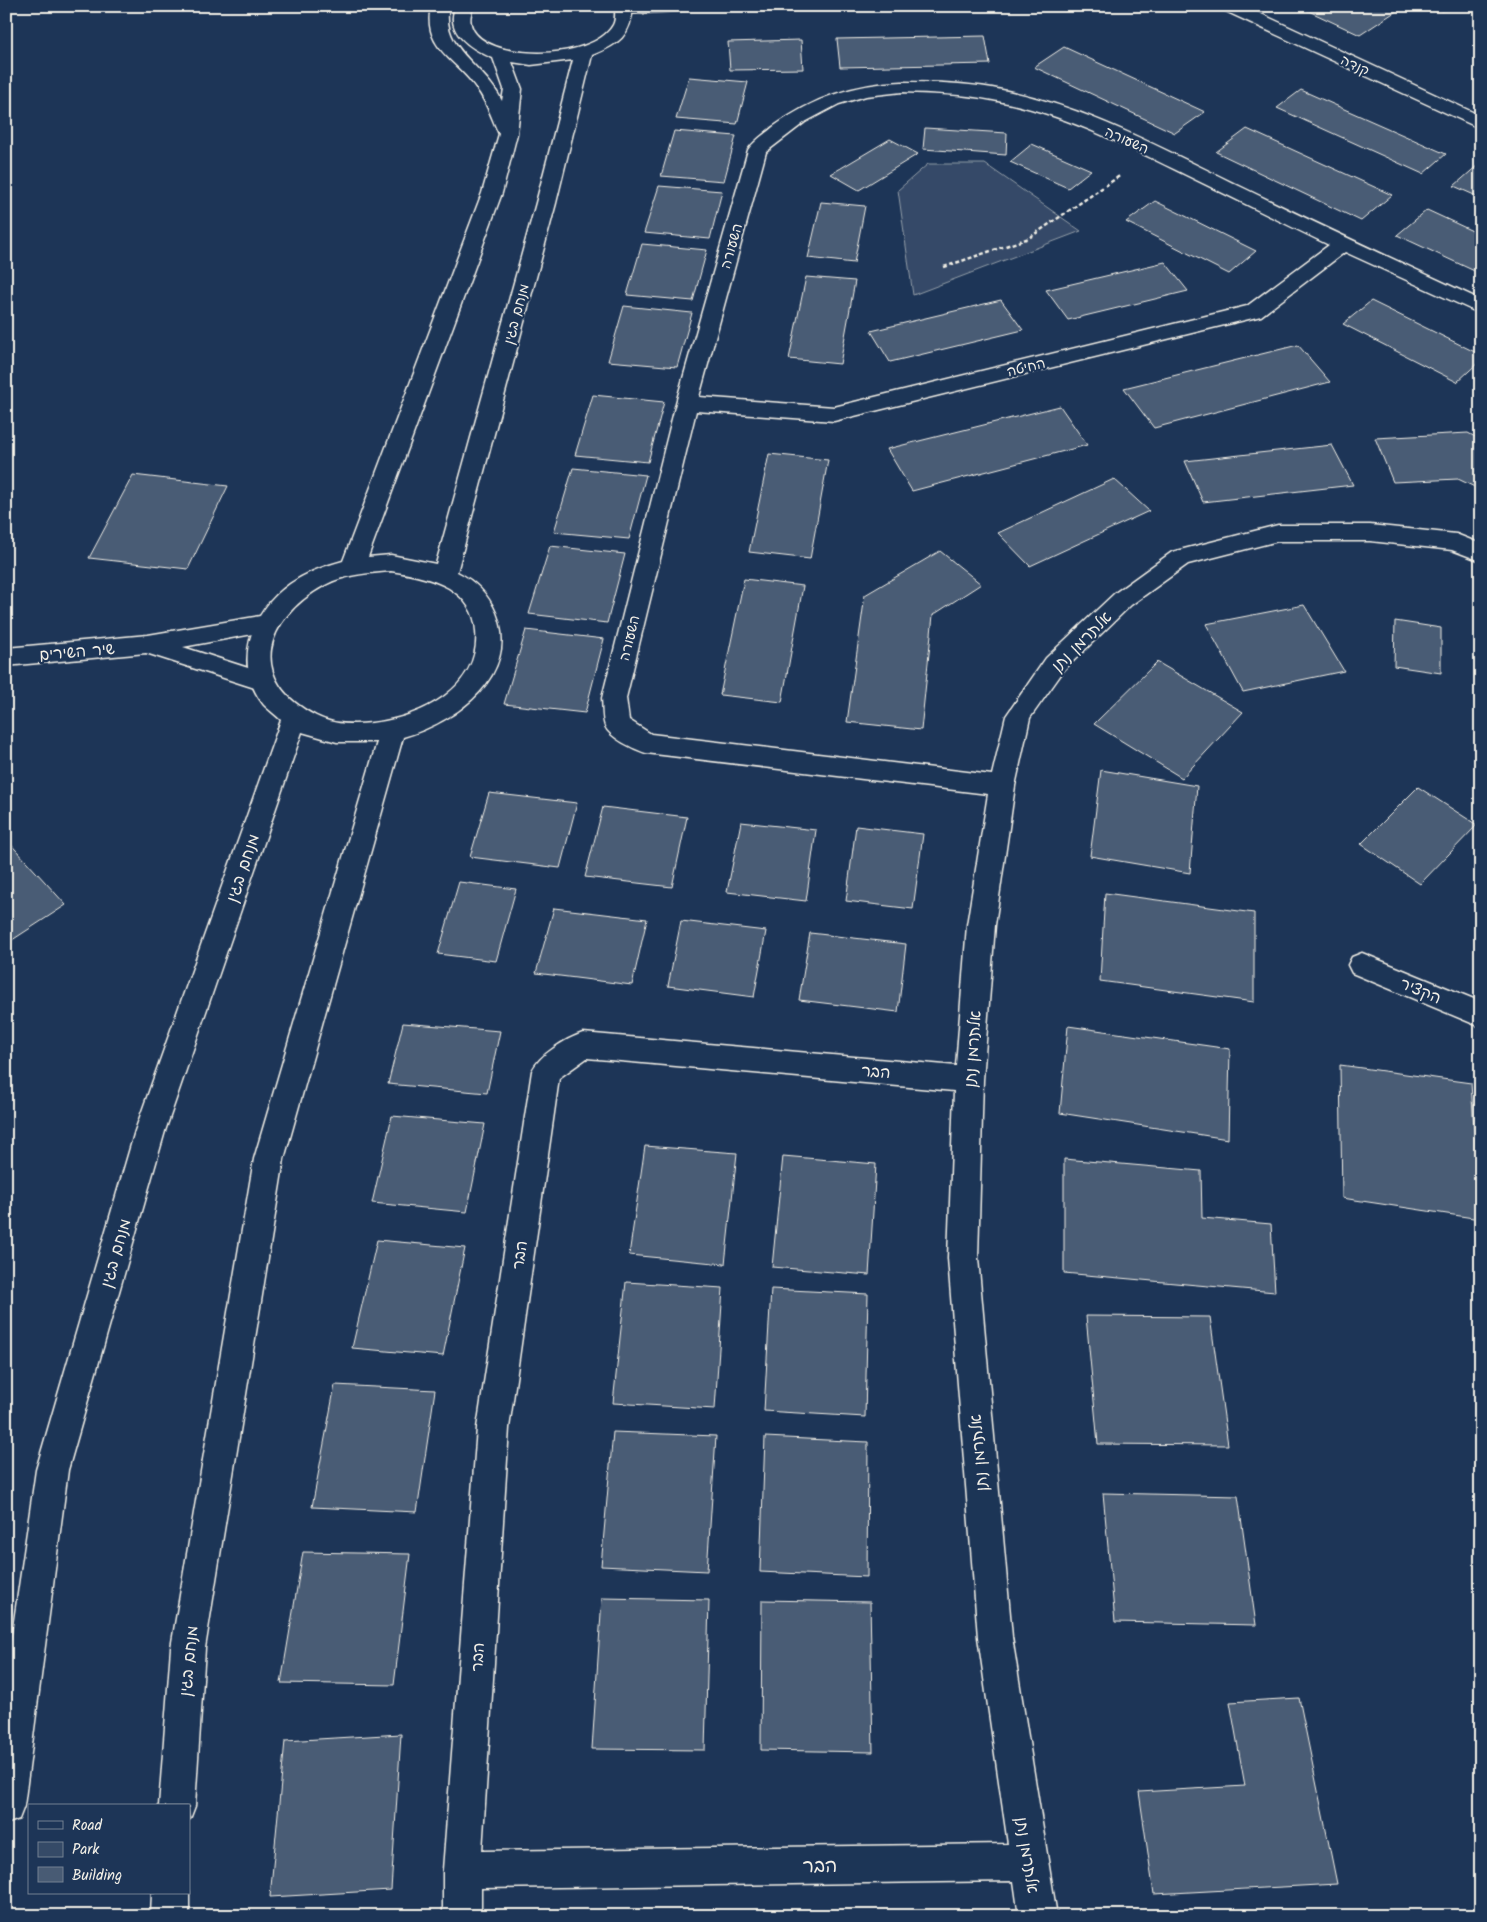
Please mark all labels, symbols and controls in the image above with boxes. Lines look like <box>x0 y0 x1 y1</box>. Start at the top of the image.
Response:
street label: קנדה <box>1336 50 1373 82</box>
street label: השעורה <box>1101 121 1152 160</box>
street label: השעורה <box>715 221 749 272</box>
street label: מנחם בגין <box>498 281 536 347</box>
street label: החיטה <box>1005 353 1048 383</box>
street label: אלתרמן נתן <box>1046 606 1118 678</box>
street label: השעורה <box>614 613 646 663</box>
street label: שיר השירים <box>38 637 116 668</box>
street label: מנחם בגין <box>220 831 267 906</box>
street label: הקציר <box>1396 972 1445 1011</box>
street label: אלתרמן נתן <box>958 1010 989 1089</box>
street label: הבר <box>860 1059 892 1086</box>
street label: מנחם בגין <box>95 1216 138 1291</box>
street label: הבר <box>506 1239 535 1272</box>
street label: אלתרמן נתן <box>964 1413 995 1492</box>
street label: מנחם בגין <box>173 1625 206 1698</box>
street label: הבר <box>465 1642 492 1673</box>
legend <box>28 1804 190 1894</box>
text: Road <box>72 1814 103 1838</box>
street label: אלתרמן נתן <box>1008 1815 1045 1895</box>
text: Park <box>72 1838 100 1862</box>
street label: הבר <box>802 1852 838 1882</box>
text: Building <box>72 1864 122 1888</box>

